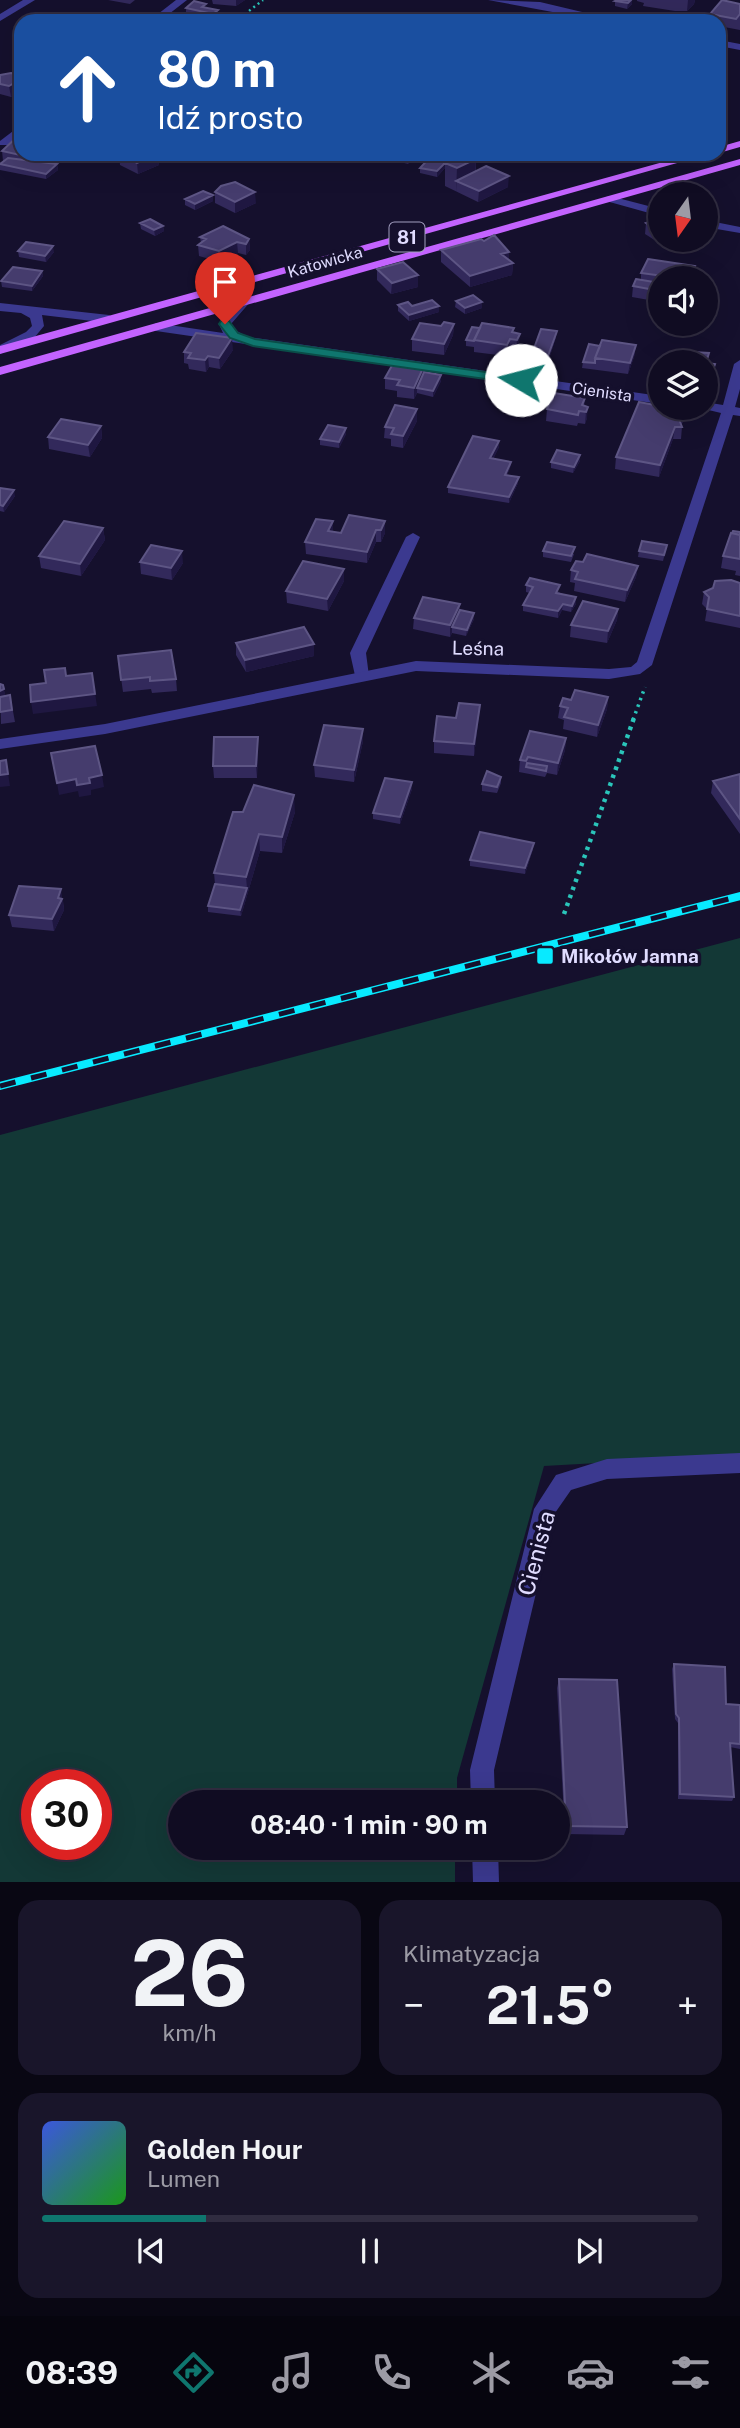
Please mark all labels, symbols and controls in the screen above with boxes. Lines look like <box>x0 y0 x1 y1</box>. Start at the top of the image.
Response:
text: 80 m <box>157 40 276 98</box>
icon: ahead <box>42 42 133 133</box>
text: Idź prosto <box>157 99 303 136</box>
north arrow <box>648 182 718 252</box>
map controls <box>648 182 718 420</box>
road number: 81 <box>390 222 424 251</box>
street label: Katowicka <box>285 242 365 282</box>
pin <box>195 252 255 324</box>
icon: arrive <box>206 263 244 301</box>
button: sound <box>648 266 718 336</box>
position arrow <box>484 343 558 417</box>
button: layers <box>648 350 718 420</box>
street label: Cienista <box>571 378 633 406</box>
street label: Leśna <box>452 637 504 659</box>
place label: Mikołów Jamna <box>561 945 699 967</box>
marker: Mikołów Jamna <box>535 946 555 966</box>
street label: Cienista <box>512 1508 560 1598</box>
speed limit sign: 30 <box>21 1769 112 1860</box>
text: 08:40 · 1 min · 90 m <box>250 1809 488 1840</box>
text: 26 <box>131 1920 248 2026</box>
text: Klimatyzacja <box>403 1940 540 1967</box>
text: 21.5° <box>486 1975 615 2036</box>
text: − <box>403 1983 424 2028</box>
text: + <box>677 1983 698 2028</box>
text: km/h <box>162 2019 217 2046</box>
text: Golden Hour <box>147 2134 302 2165</box>
text: Lumen <box>147 2165 220 2192</box>
icon: previous <box>132 2232 170 2270</box>
icon: pause <box>351 2232 389 2270</box>
icon: next <box>570 2232 608 2270</box>
icon: directions <box>169 2348 218 2397</box>
icon: music <box>268 2348 317 2397</box>
icon: phone <box>367 2348 416 2397</box>
icon: climate <box>467 2348 516 2397</box>
icon: car <box>566 2348 615 2397</box>
icon: filters <box>666 2348 715 2397</box>
text: 08:39 <box>25 2354 118 2391</box>

